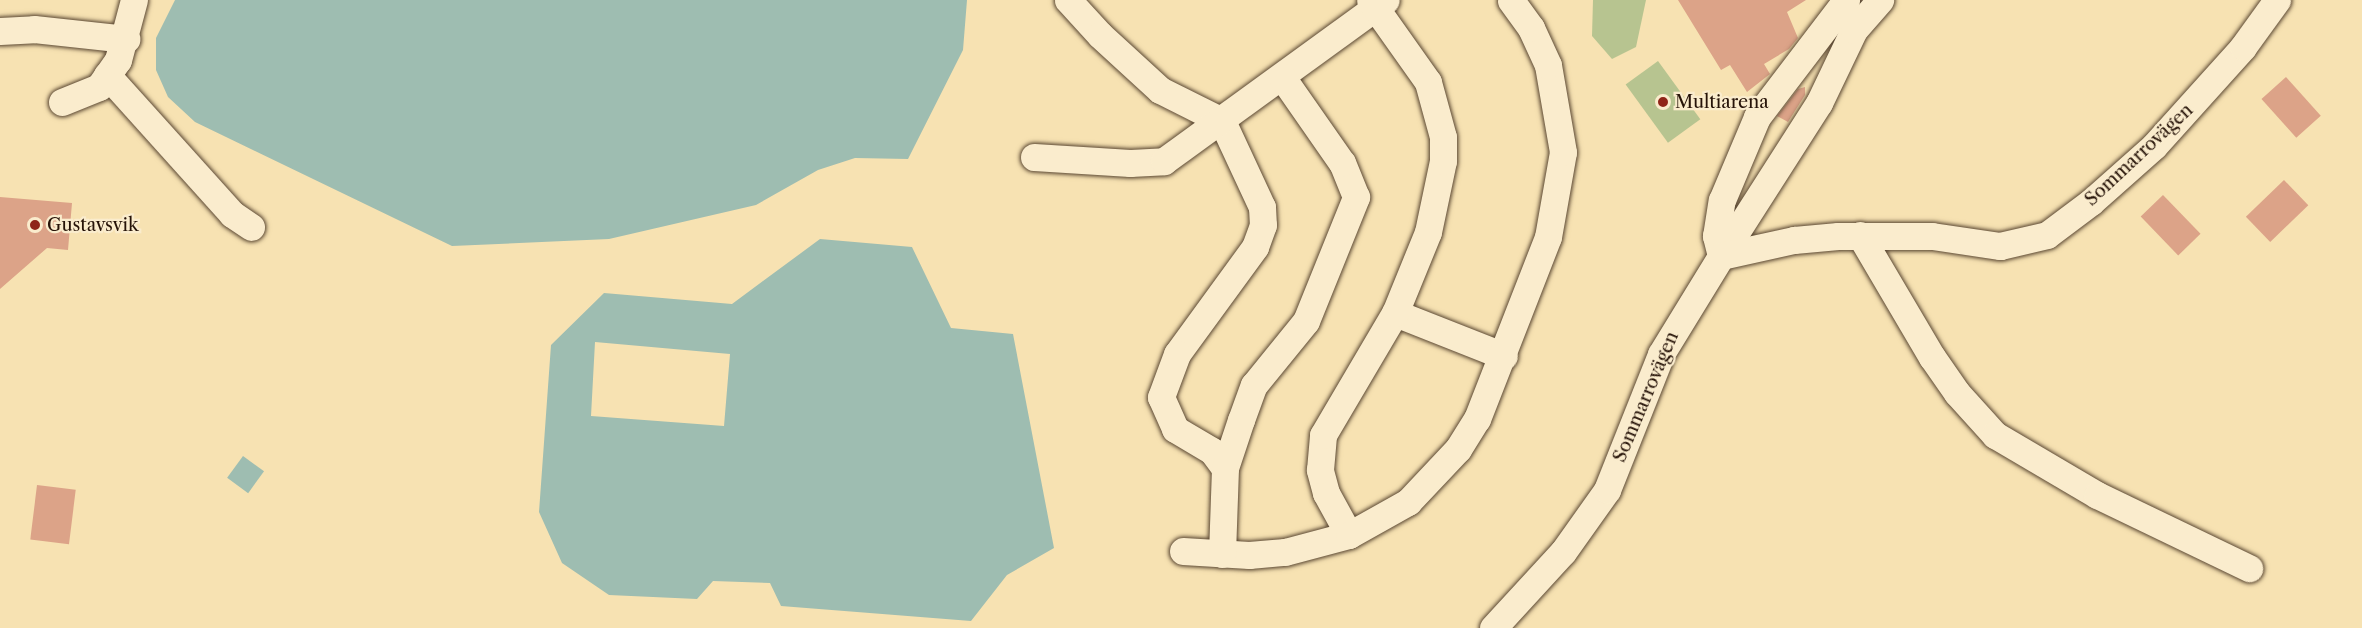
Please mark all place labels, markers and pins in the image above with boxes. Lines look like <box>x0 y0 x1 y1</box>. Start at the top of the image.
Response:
place label: Multiarena <box>1675 91 1769 113</box>
marker: Multiarena <box>1656 95 1670 109</box>
place label: Gustavsvik <box>47 214 138 236</box>
marker: Gustavsvik <box>28 218 42 232</box>

